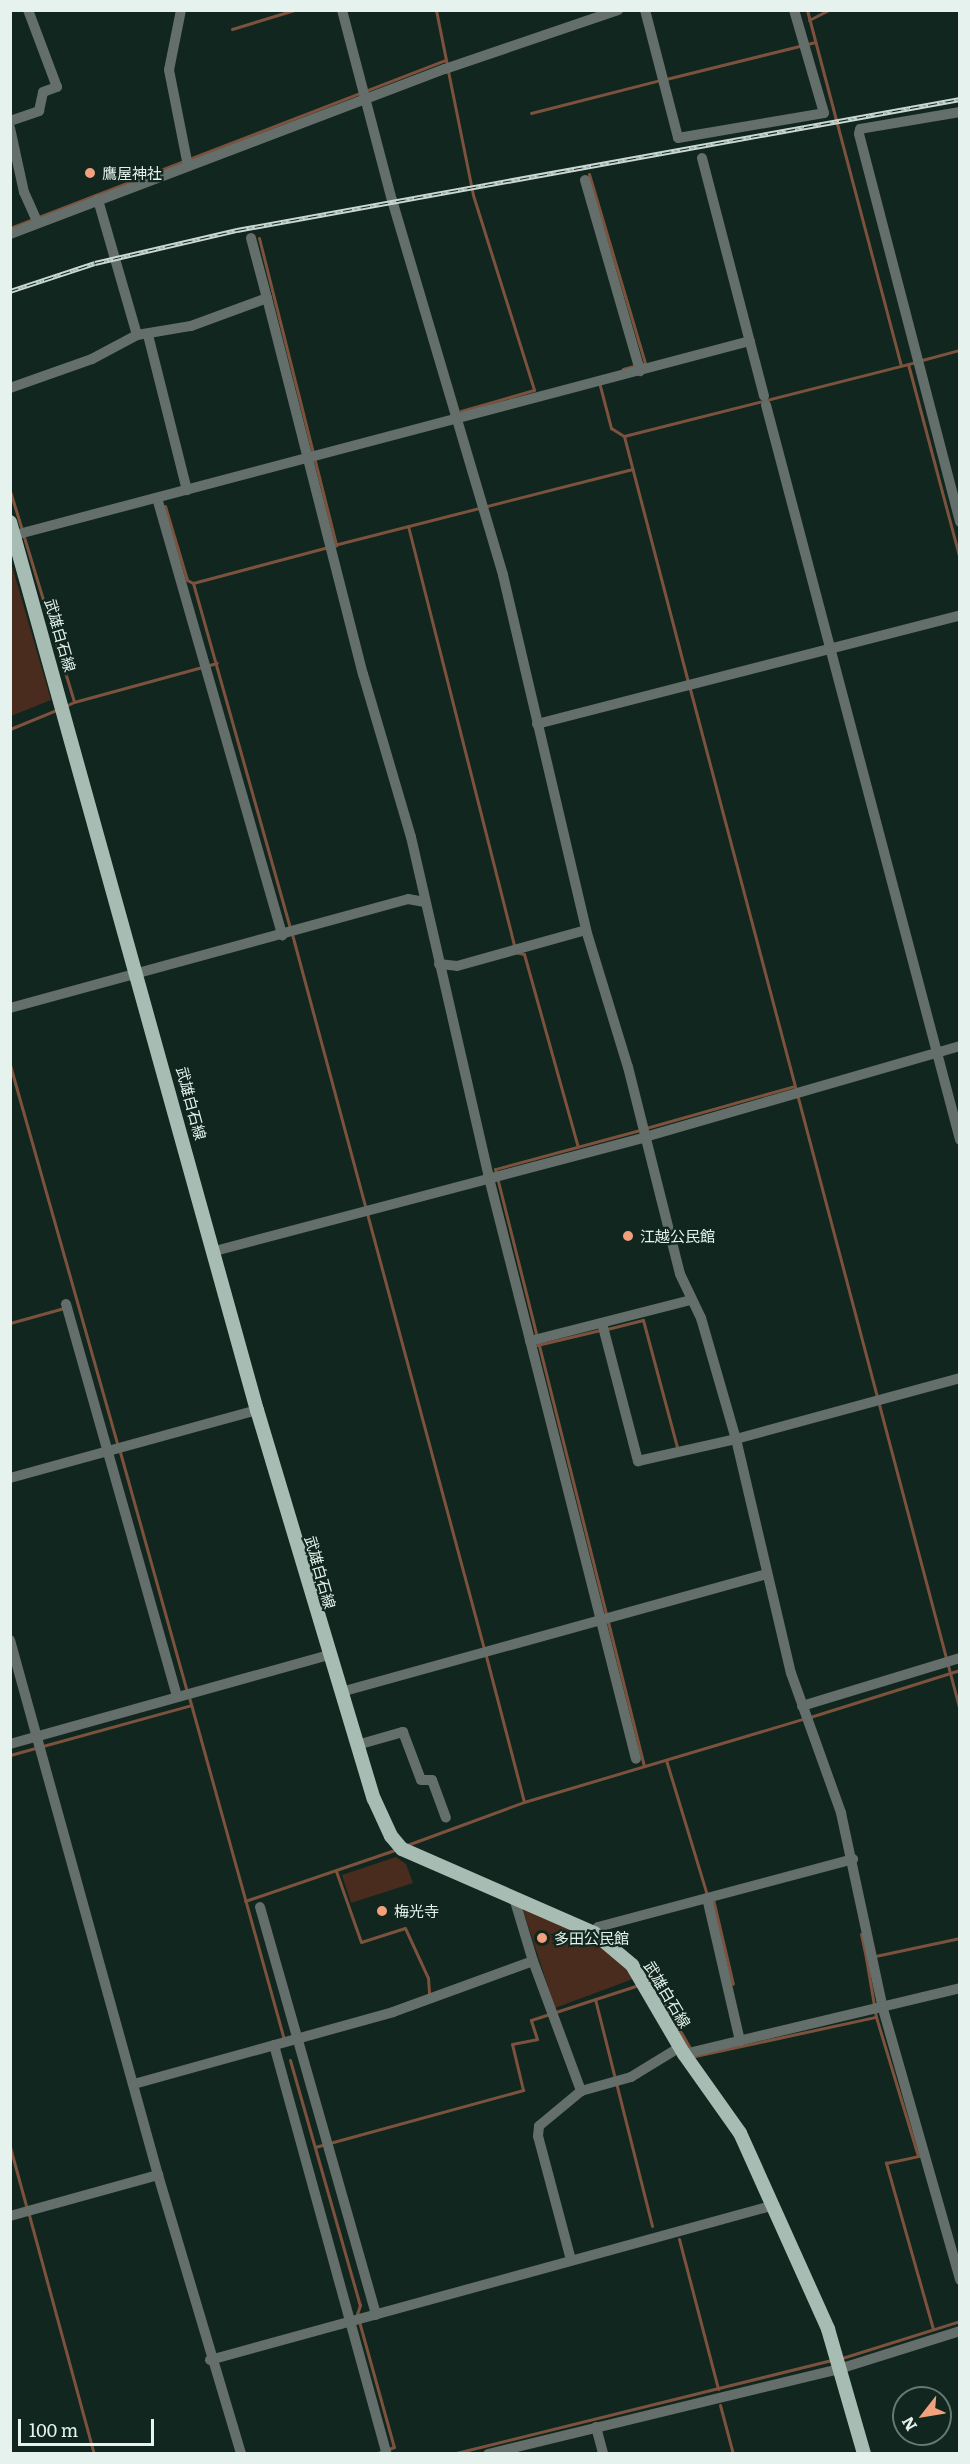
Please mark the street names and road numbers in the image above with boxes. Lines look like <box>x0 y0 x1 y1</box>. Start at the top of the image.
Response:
street label: 武雄白石線 <box>42 596 80 674</box>
street label: 武雄白石線 <box>174 1064 210 1142</box>
street label: 武雄白石線 <box>302 1533 340 1611</box>
street label: 武雄白石線 <box>641 1957 695 2031</box>

